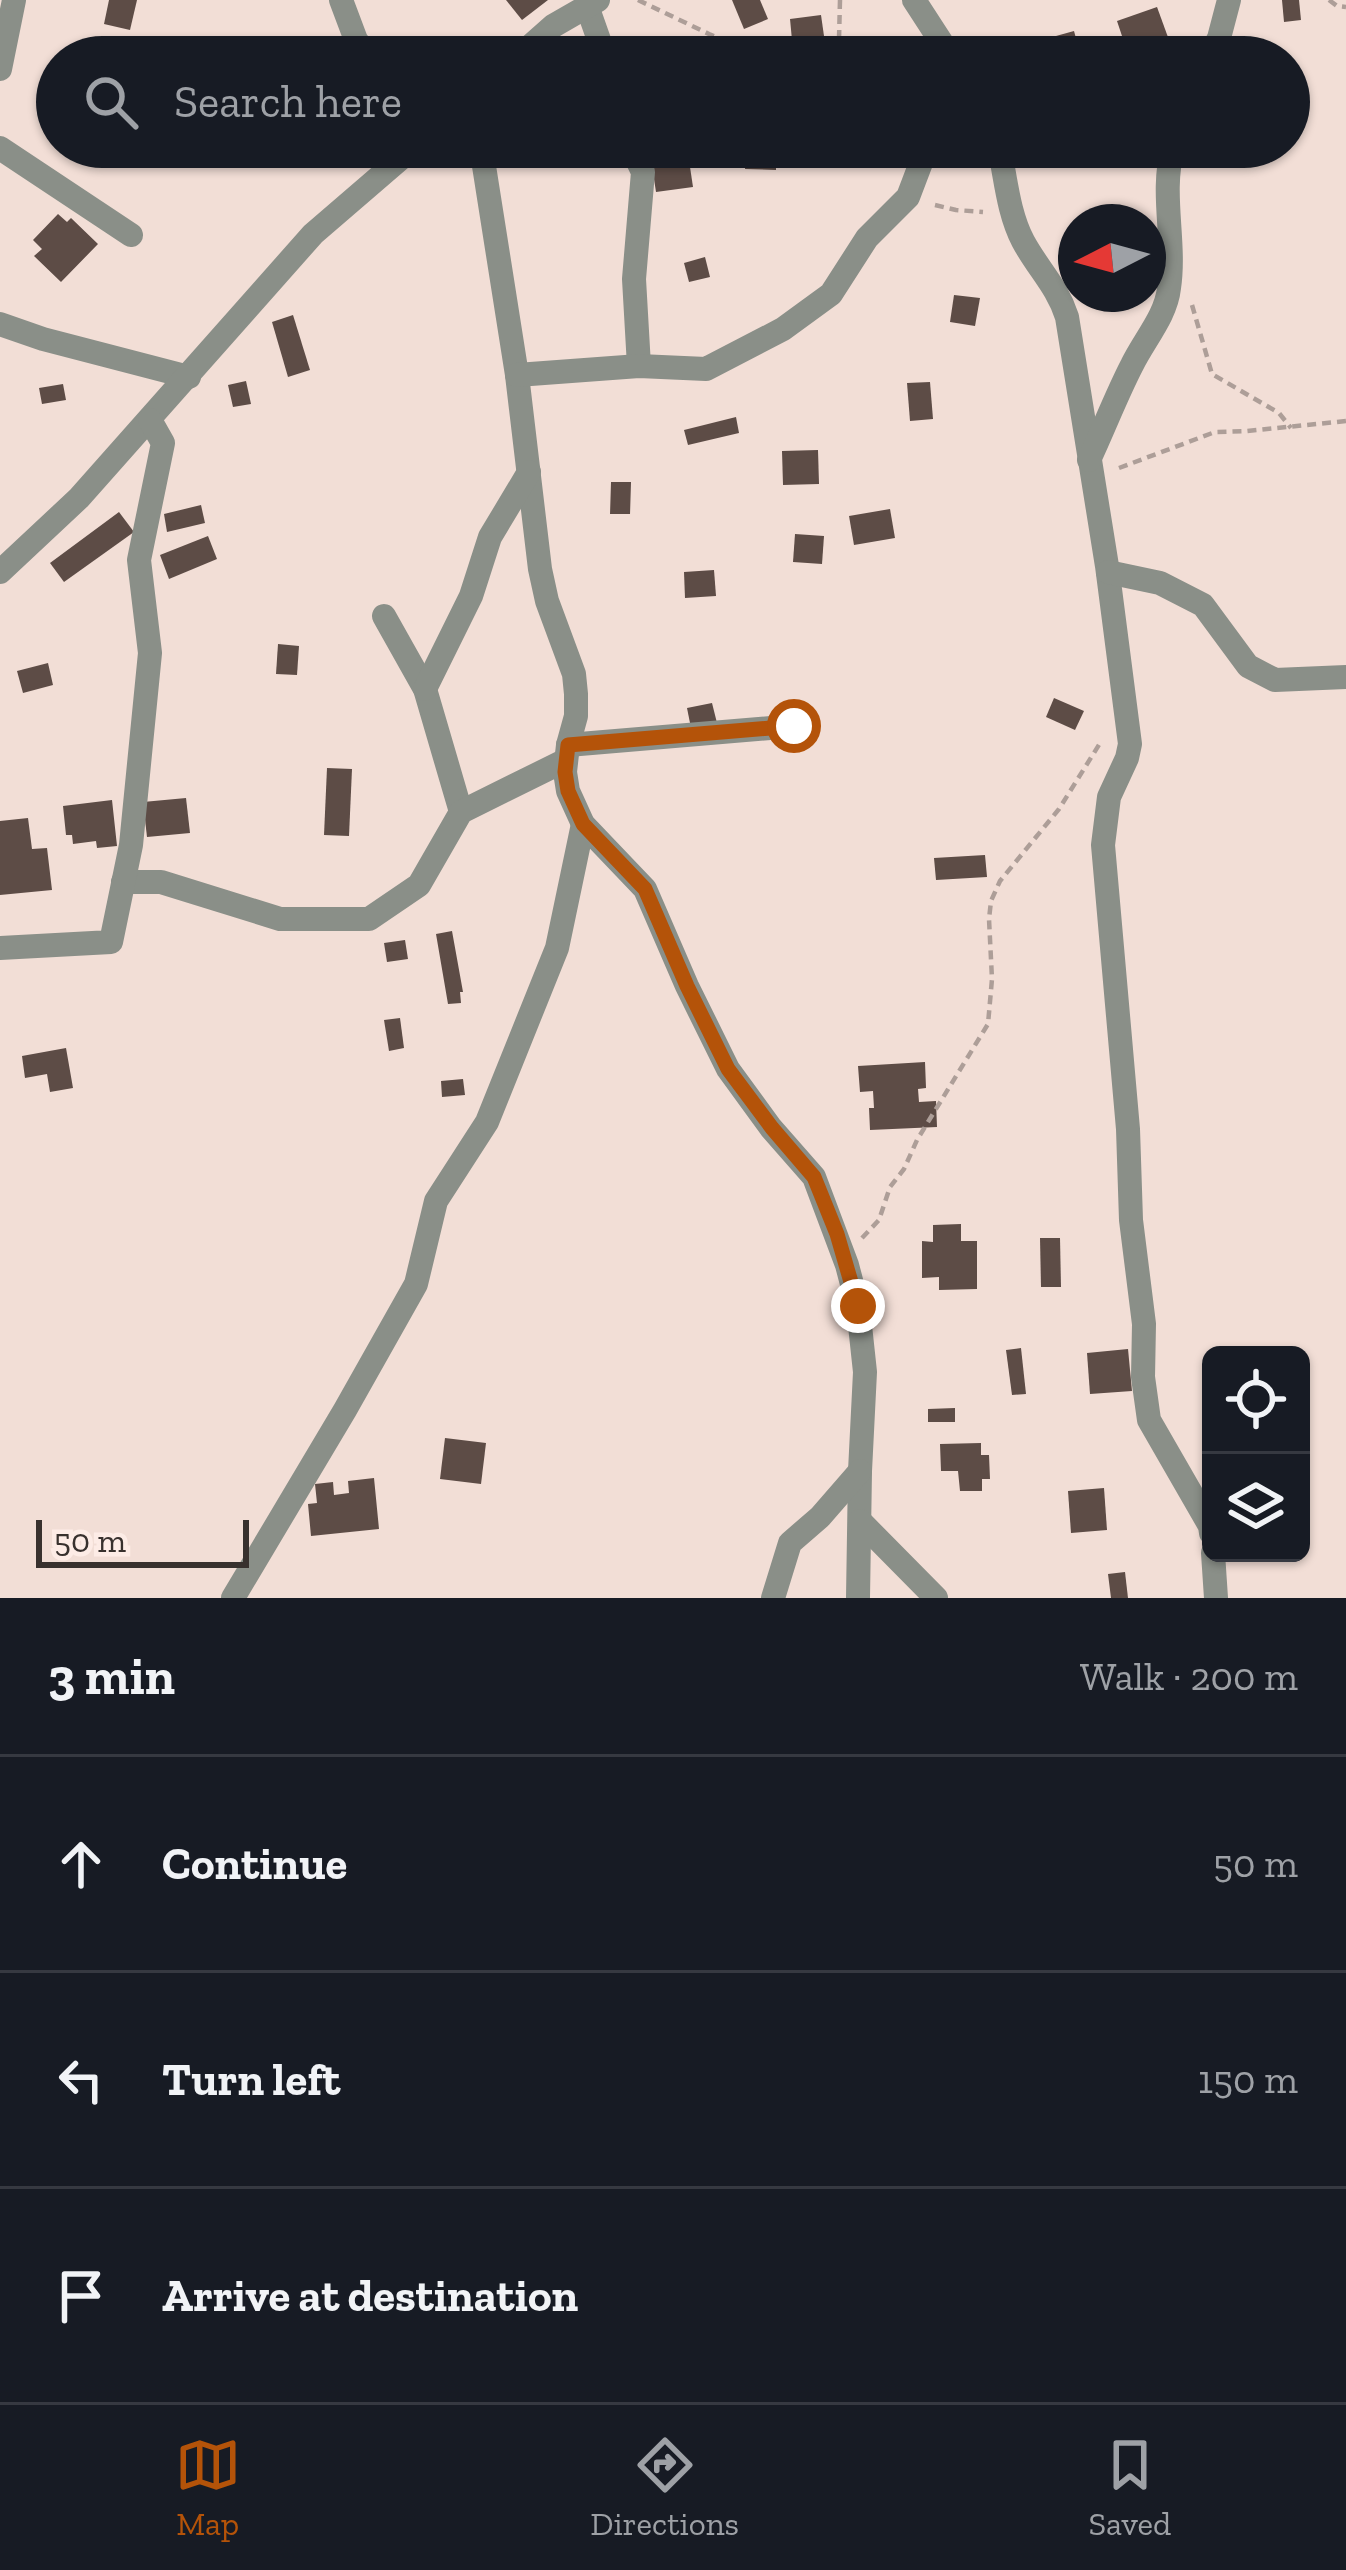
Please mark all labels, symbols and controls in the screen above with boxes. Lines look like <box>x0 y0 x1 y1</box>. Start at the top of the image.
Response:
search box <box>36 36 1310 168</box>
icon: search <box>78 69 144 135</box>
text: Search here <box>174 75 402 129</box>
north arrow <box>1058 204 1166 312</box>
route start <box>767 699 821 753</box>
route end <box>831 1279 885 1333</box>
map controls <box>1202 1346 1310 1562</box>
button: locate <box>1202 1346 1310 1454</box>
button: layers <box>1202 1454 1310 1562</box>
scale bar <box>36 1514 249 1567</box>
text: 50 m <box>54 1521 126 1560</box>
text: 3 min <box>48 1646 175 1707</box>
text: Walk · 200 m <box>1080 1653 1298 1700</box>
icon: ahead <box>48 1831 114 1897</box>
text: Continue <box>162 1837 347 1891</box>
text: 50 m <box>1213 1840 1298 1887</box>
icon: left <box>48 2047 114 2113</box>
text: Turn left <box>162 2053 340 2107</box>
text: 150 m <box>1198 2056 1298 2103</box>
icon: arrive <box>48 2263 114 2329</box>
text: Arrive at destination <box>162 2269 578 2323</box>
tab: Map <box>175 2432 241 2543</box>
tab: Directions <box>590 2432 739 2543</box>
tab: Saved <box>1089 2432 1171 2543</box>

